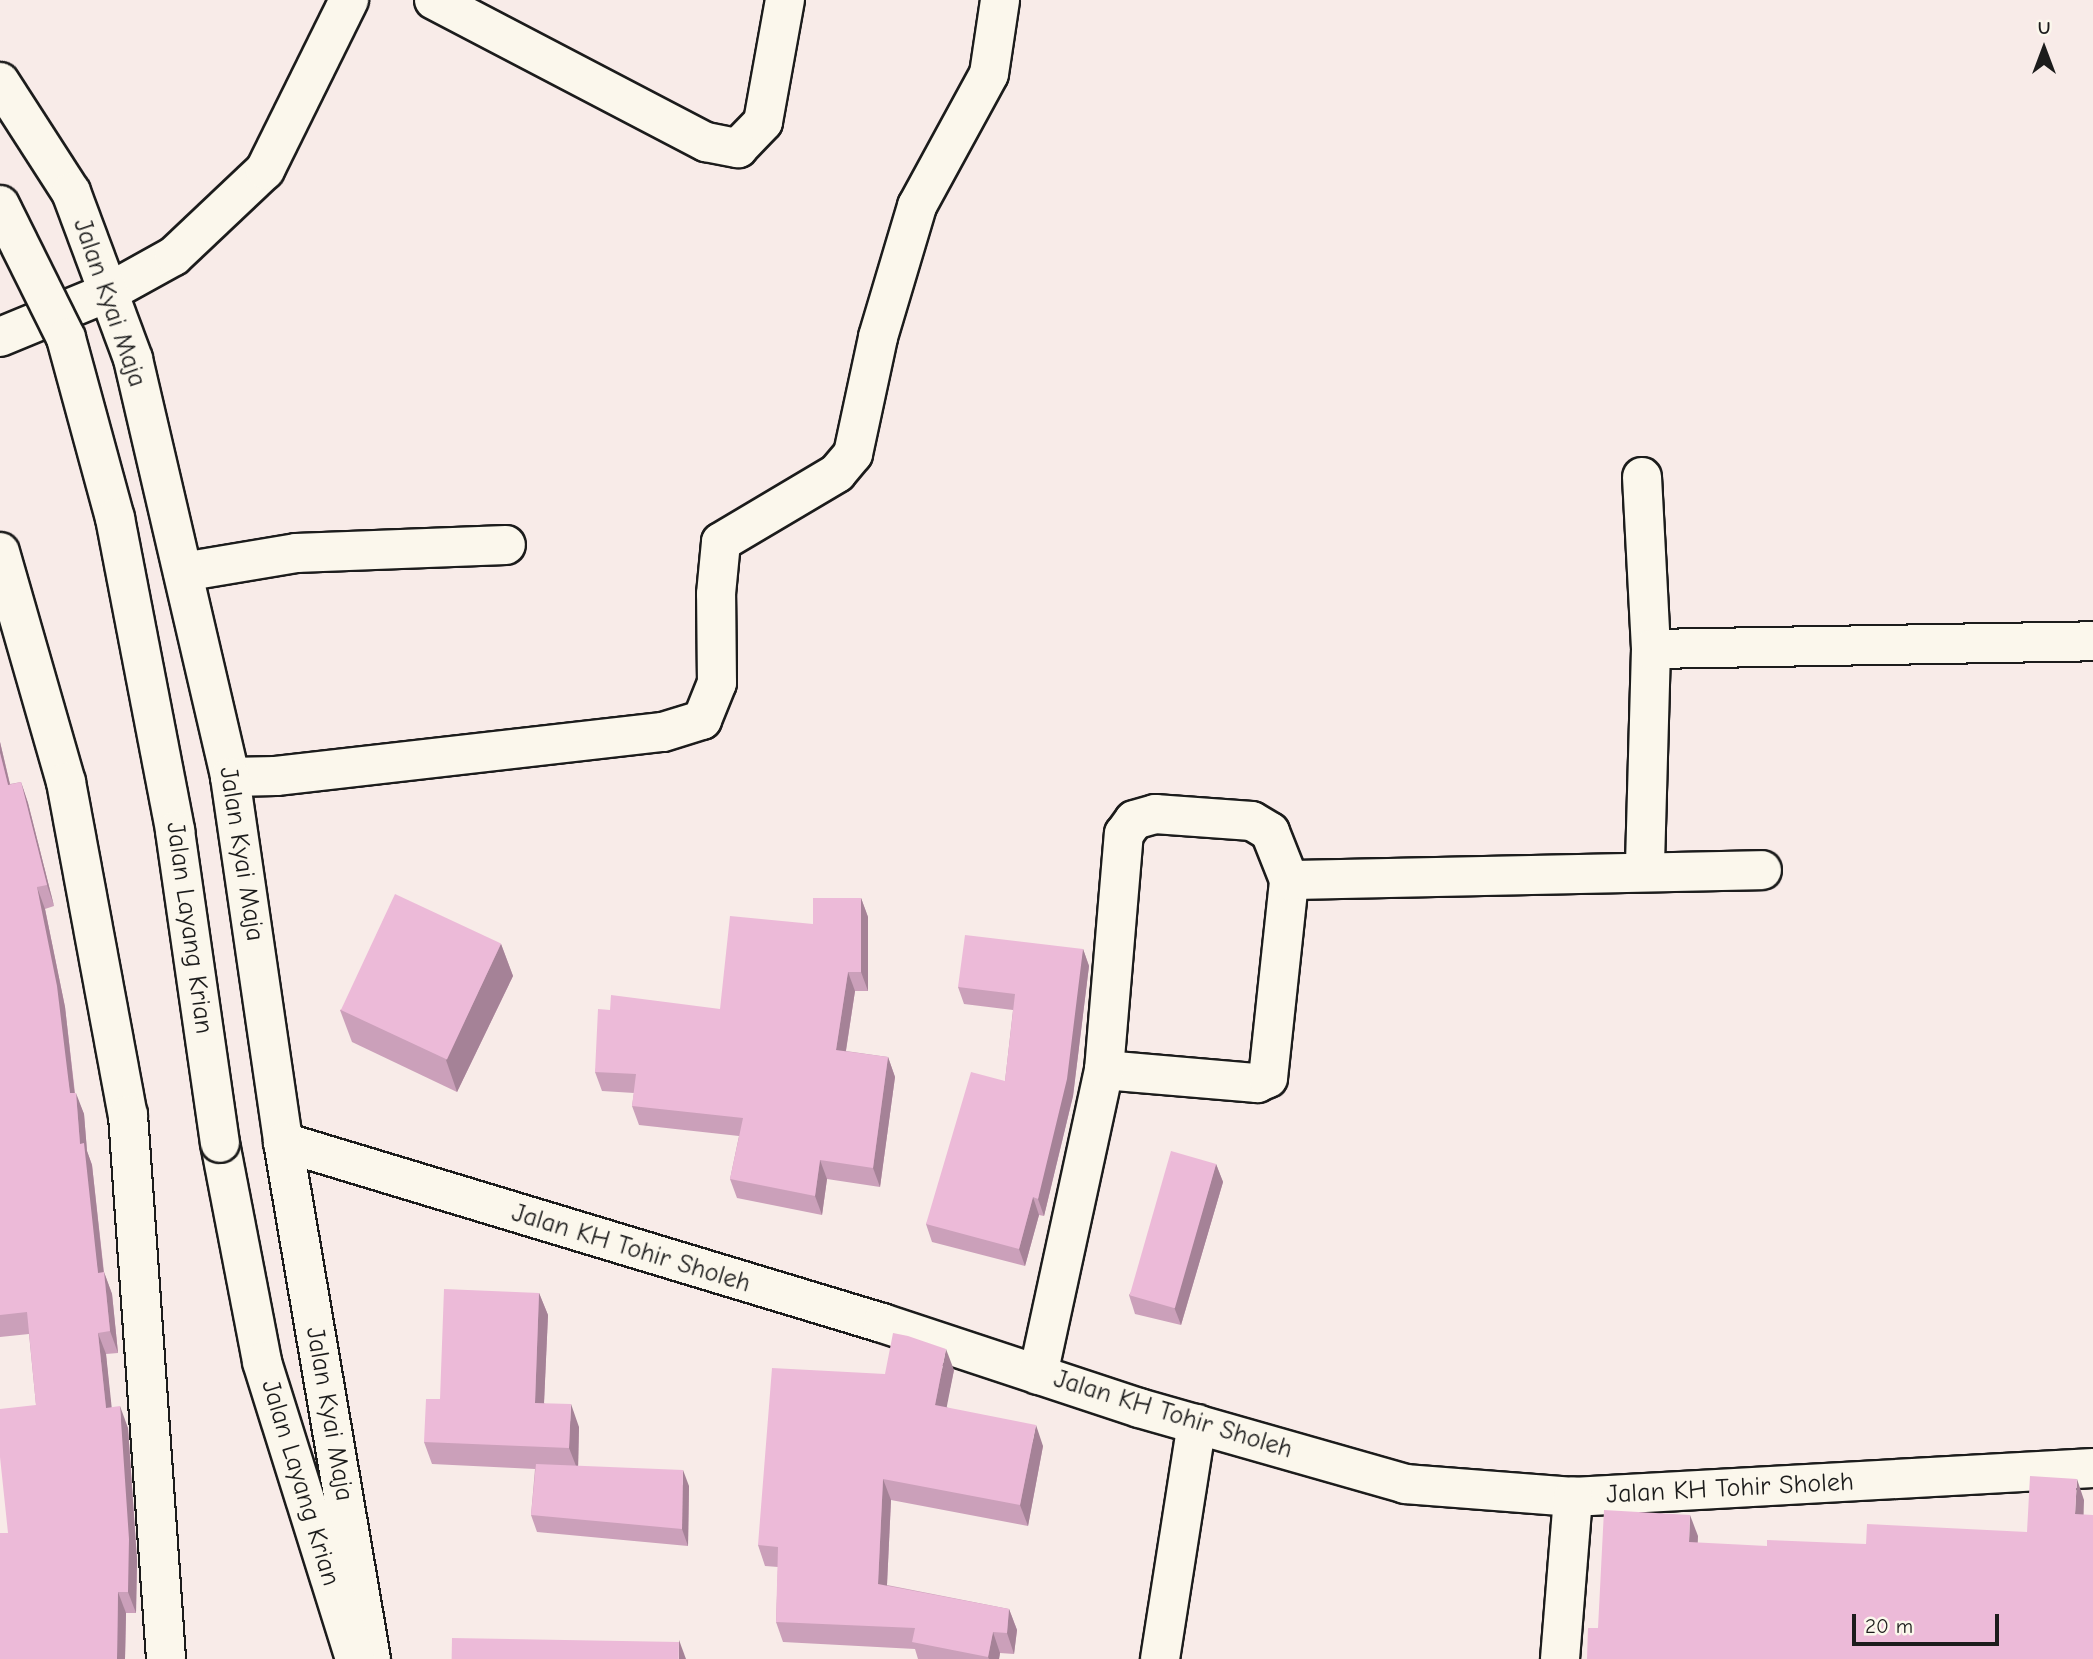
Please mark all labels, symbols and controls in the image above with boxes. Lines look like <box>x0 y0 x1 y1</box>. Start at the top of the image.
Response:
north arrow <box>2009 14 2079 84</box>
text: U <box>2038 17 2050 39</box>
street label: Jalan Kyai Maja <box>66 215 152 391</box>
street label: Jalan Kyai Maja <box>212 765 270 943</box>
street label: Jalan Layang Krian <box>159 820 219 1036</box>
street label: Jalan KH Tohir Sholeh <box>508 1198 754 1300</box>
street label: Jalan Kyai Maja <box>298 1325 360 1503</box>
street label: Jalan KH Tohir Sholeh <box>1050 1364 1296 1466</box>
street label: Jalan Layang Krian <box>254 1376 346 1590</box>
street label: Jalan KH Tohir Sholeh <box>1605 1467 1855 1511</box>
scale bar <box>1855 1600 2002 1644</box>
text: 20 m <box>1865 1614 1913 1638</box>

